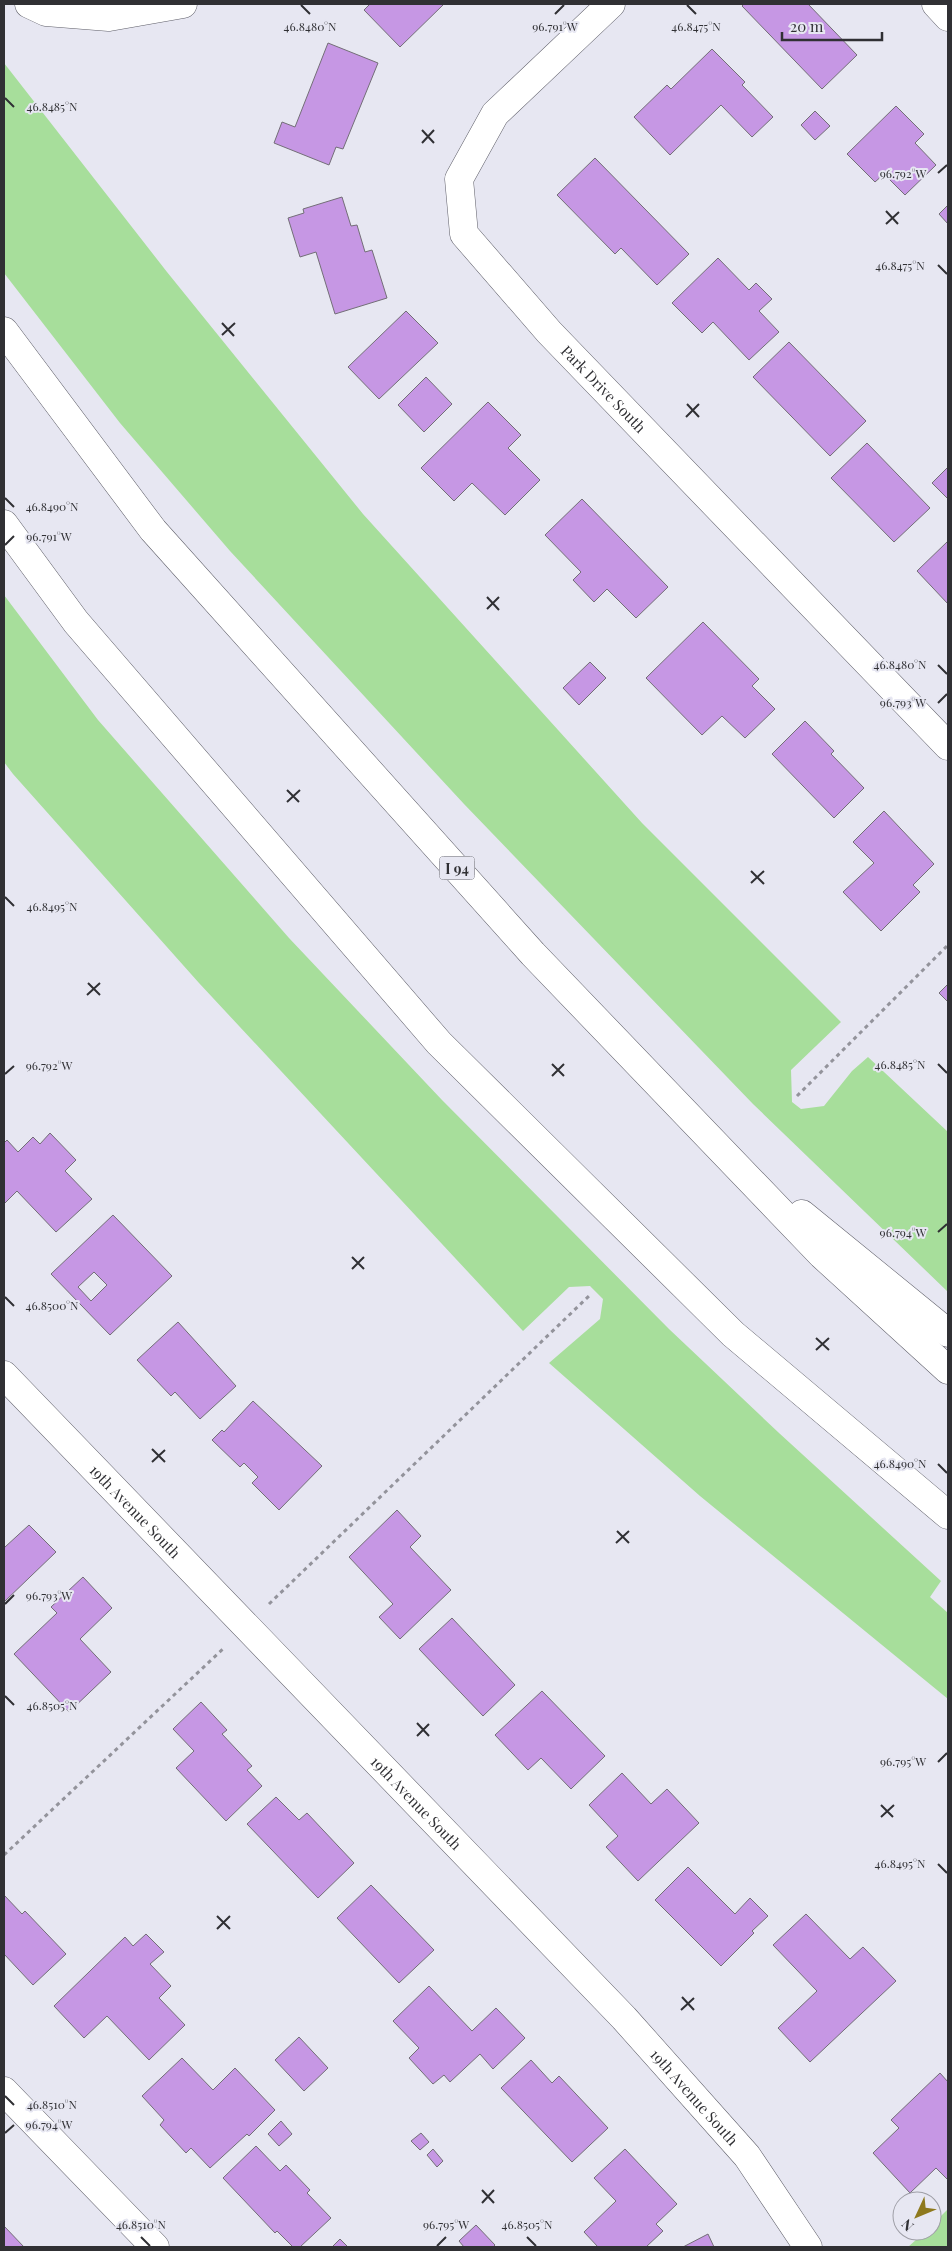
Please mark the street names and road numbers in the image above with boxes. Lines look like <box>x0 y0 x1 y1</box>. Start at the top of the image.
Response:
street label: Park Drive South <box>557 341 651 437</box>
road number: I 94 <box>440 856 474 880</box>
street label: 19th Avenue South <box>85 1460 185 1562</box>
street label: 19th Avenue South <box>366 1751 466 1854</box>
street label: 19th Avenue South <box>646 2044 743 2150</box>

